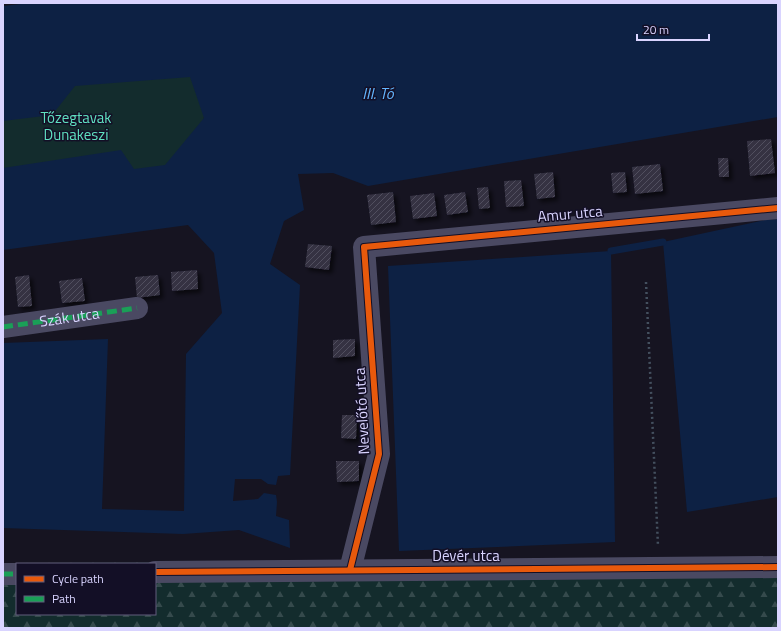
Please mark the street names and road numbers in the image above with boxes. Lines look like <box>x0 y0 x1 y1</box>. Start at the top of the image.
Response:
street label: Amur utca <box>536 199 604 228</box>
street label: Szák utca <box>38 301 101 333</box>
street label: Nevelőtó utca <box>348 366 375 455</box>
street label: Dévér utca <box>432 544 500 567</box>

